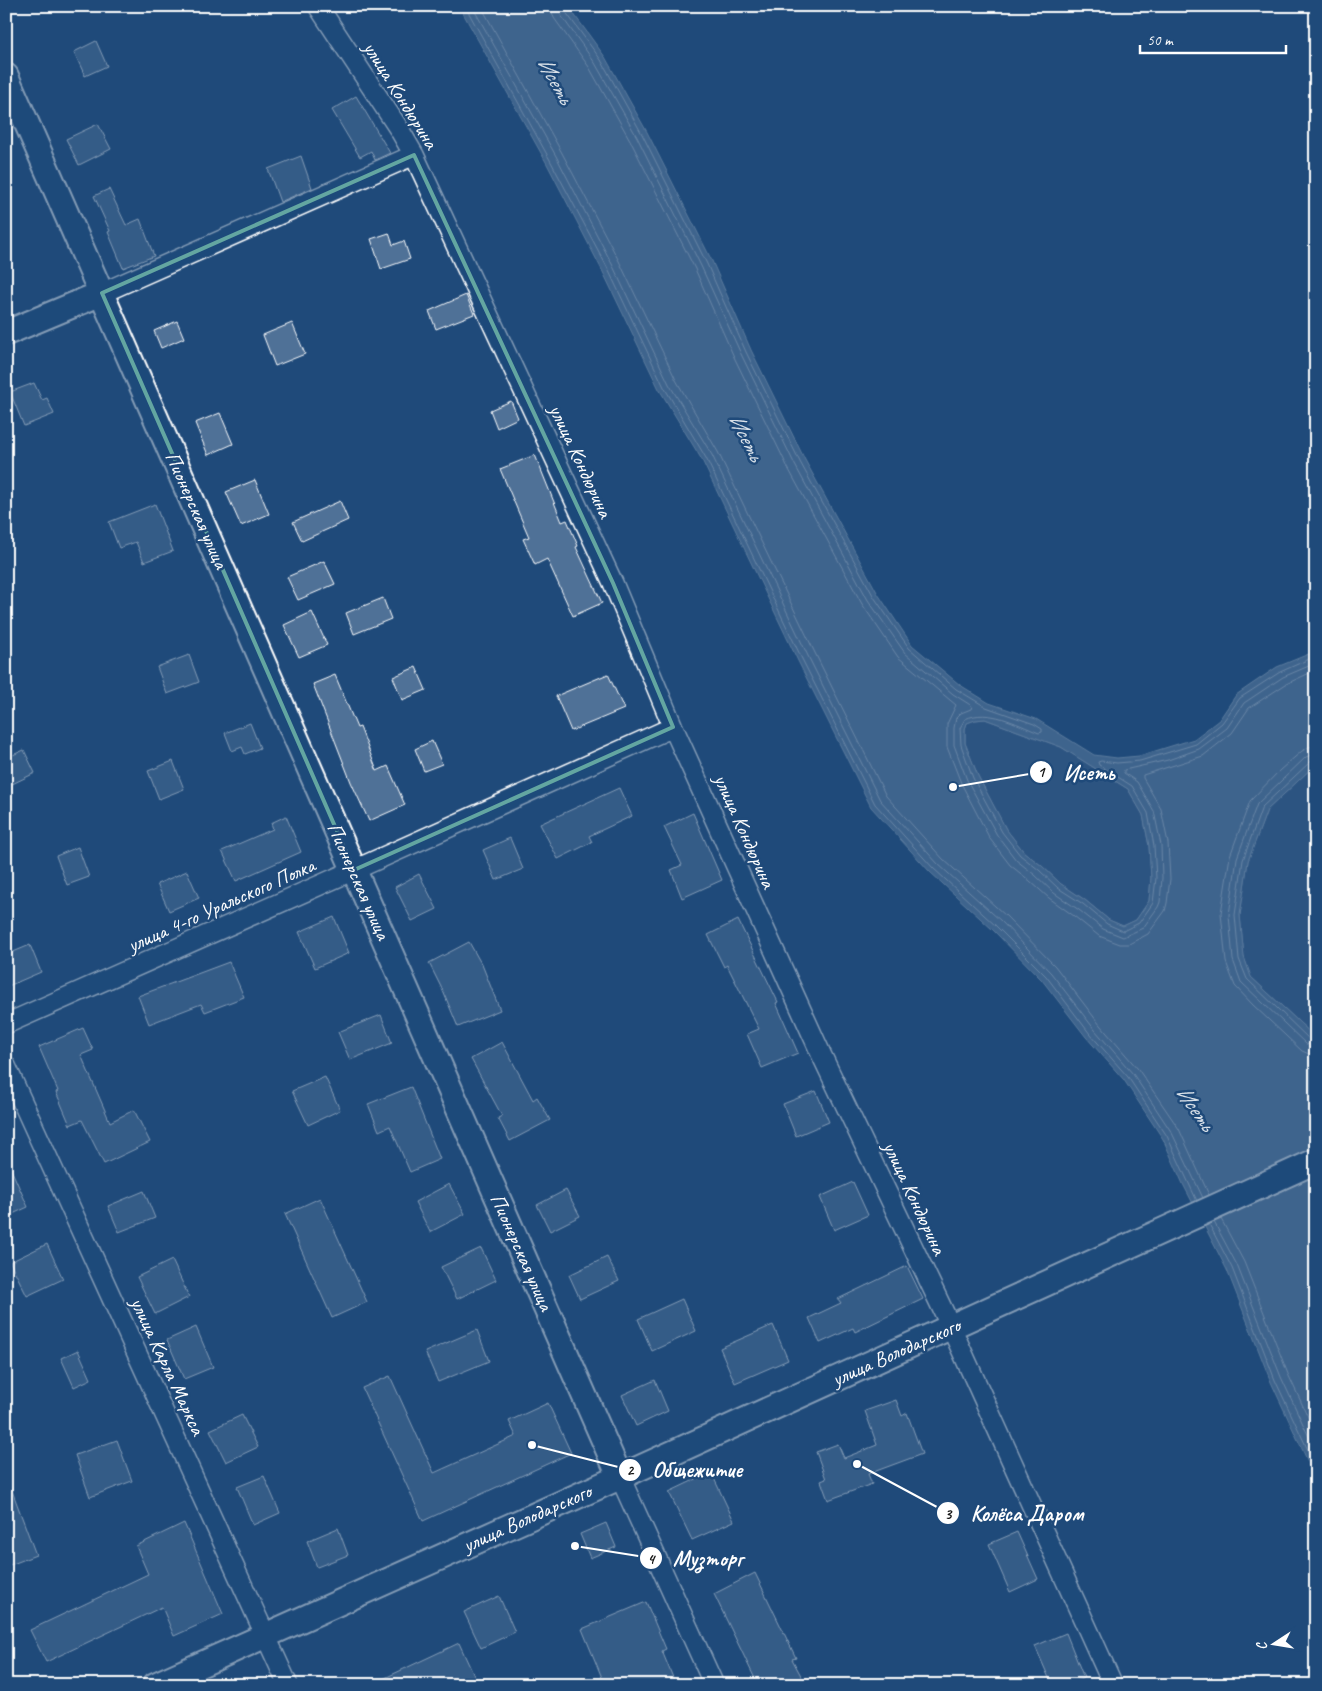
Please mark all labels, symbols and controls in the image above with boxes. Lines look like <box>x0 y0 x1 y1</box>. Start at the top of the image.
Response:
scale bar <box>1140 22 1286 54</box>
text: 50 m <box>1147 31 1174 50</box>
street label: улица Кондюрина <box>357 35 445 155</box>
water label: Исеть <box>531 52 580 110</box>
street label: улица Кондюрина <box>543 398 619 524</box>
water label: Исеть <box>722 409 771 467</box>
street label: Пионерская улица <box>160 447 235 574</box>
callout: Исеть <box>1029 753 1125 790</box>
text: Исеть <box>1063 759 1116 787</box>
text: 1 <box>1038 763 1047 782</box>
street label: улица Кондюрина <box>707 768 782 894</box>
street label: Пионерская улица <box>322 818 397 945</box>
street label: улица 4-го Уральского Полка <box>121 851 321 959</box>
water label: Исеть <box>1169 1080 1222 1138</box>
street label: улица Кондюрина <box>877 1135 953 1261</box>
street label: Пионерская улица <box>485 1189 560 1316</box>
street label: улица Карла Маркса <box>124 1291 212 1441</box>
street label: улица Володарского <box>826 1311 967 1393</box>
callout: Общежитие <box>617 1451 752 1488</box>
text: Общежитие <box>652 1456 745 1484</box>
text: 2 <box>627 1461 635 1480</box>
street label: улица Володарского <box>457 1477 598 1559</box>
callout: Колёса Даром <box>935 1495 1093 1532</box>
text: Колёса Даром <box>971 1500 1085 1528</box>
text: 3 <box>945 1505 953 1524</box>
callout: Музторг <box>638 1540 753 1577</box>
text: Музторг <box>673 1545 746 1574</box>
text: 4 <box>648 1550 657 1569</box>
north arrow <box>1250 1618 1300 1668</box>
text: С <box>1252 1639 1271 1652</box>

